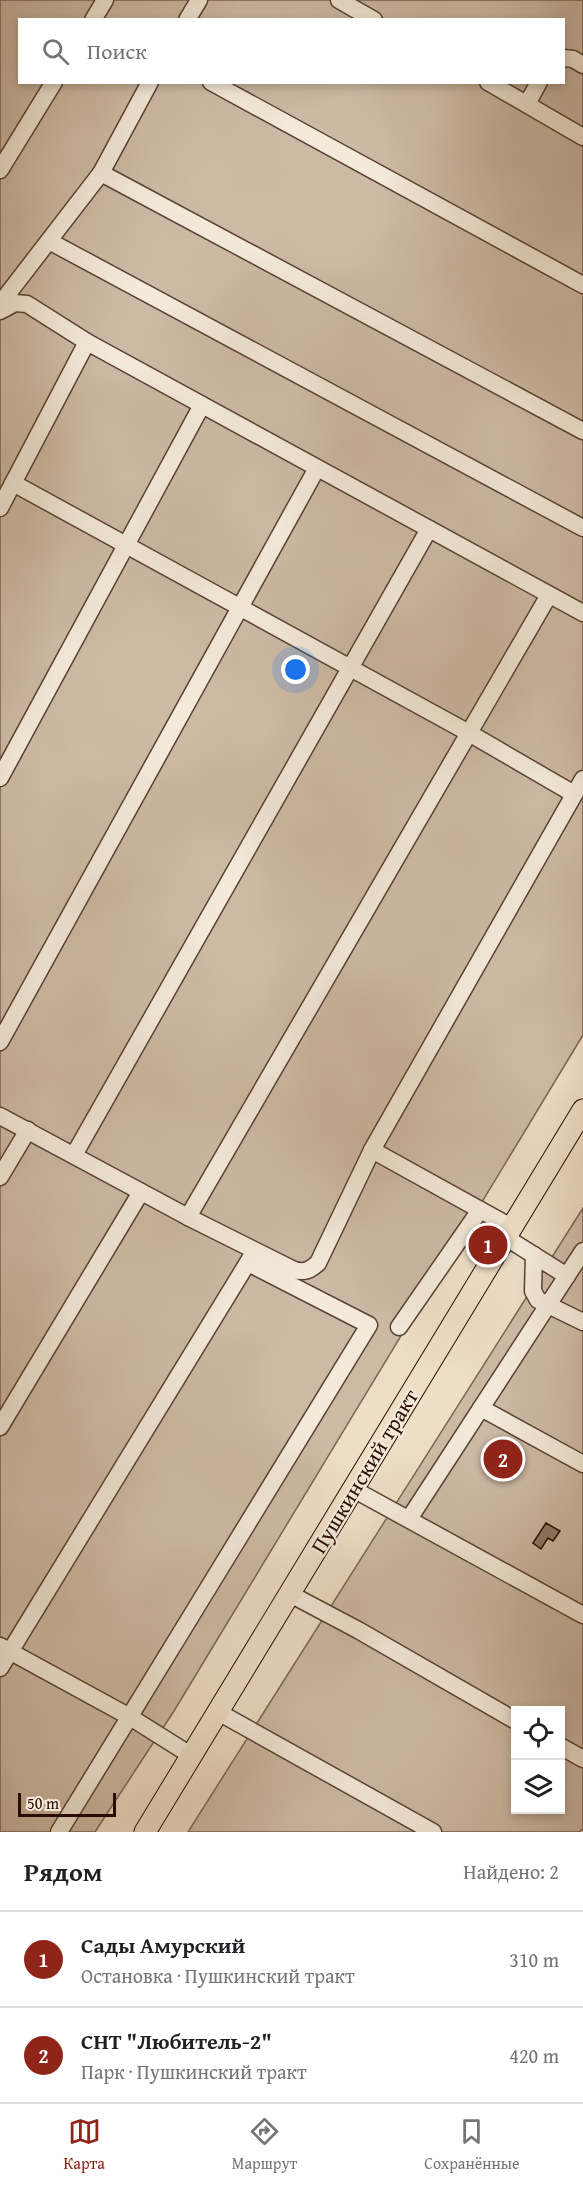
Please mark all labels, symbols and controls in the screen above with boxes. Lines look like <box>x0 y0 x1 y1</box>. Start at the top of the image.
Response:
search box <box>18 18 565 84</box>
icon: search <box>39 35 72 68</box>
text: Поиск <box>87 35 147 67</box>
your location <box>281 655 310 684</box>
pin: 1 <box>468 1222 508 1268</box>
street label: Пушкинский тракт <box>302 1382 426 1559</box>
pin: 2 <box>484 1436 522 1482</box>
map controls <box>511 1706 565 1814</box>
button: locate <box>511 1706 565 1760</box>
button: layers <box>511 1760 565 1814</box>
scale bar <box>18 1790 116 1818</box>
text: 50 m <box>27 1791 59 1815</box>
text: Рядом <box>24 1852 102 1891</box>
text: Найдено: 2 <box>463 1857 559 1886</box>
text: Сады Амурский <box>81 1929 245 1961</box>
text: 1 <box>38 1945 49 1974</box>
text: 310 m <box>509 1945 559 1974</box>
text: Остановка · Пушкинский тракт <box>81 1961 355 1990</box>
text: СНТ "Любитель-2" <box>81 2025 272 2057</box>
text: 2 <box>38 2041 49 2070</box>
text: 420 m <box>509 2041 559 2070</box>
text: Парк · Пушкинский тракт <box>81 2057 307 2086</box>
tab: Карта <box>63 2115 105 2175</box>
tab: Маршрут <box>232 2115 297 2175</box>
tab: Сохранённые <box>424 2115 520 2175</box>

